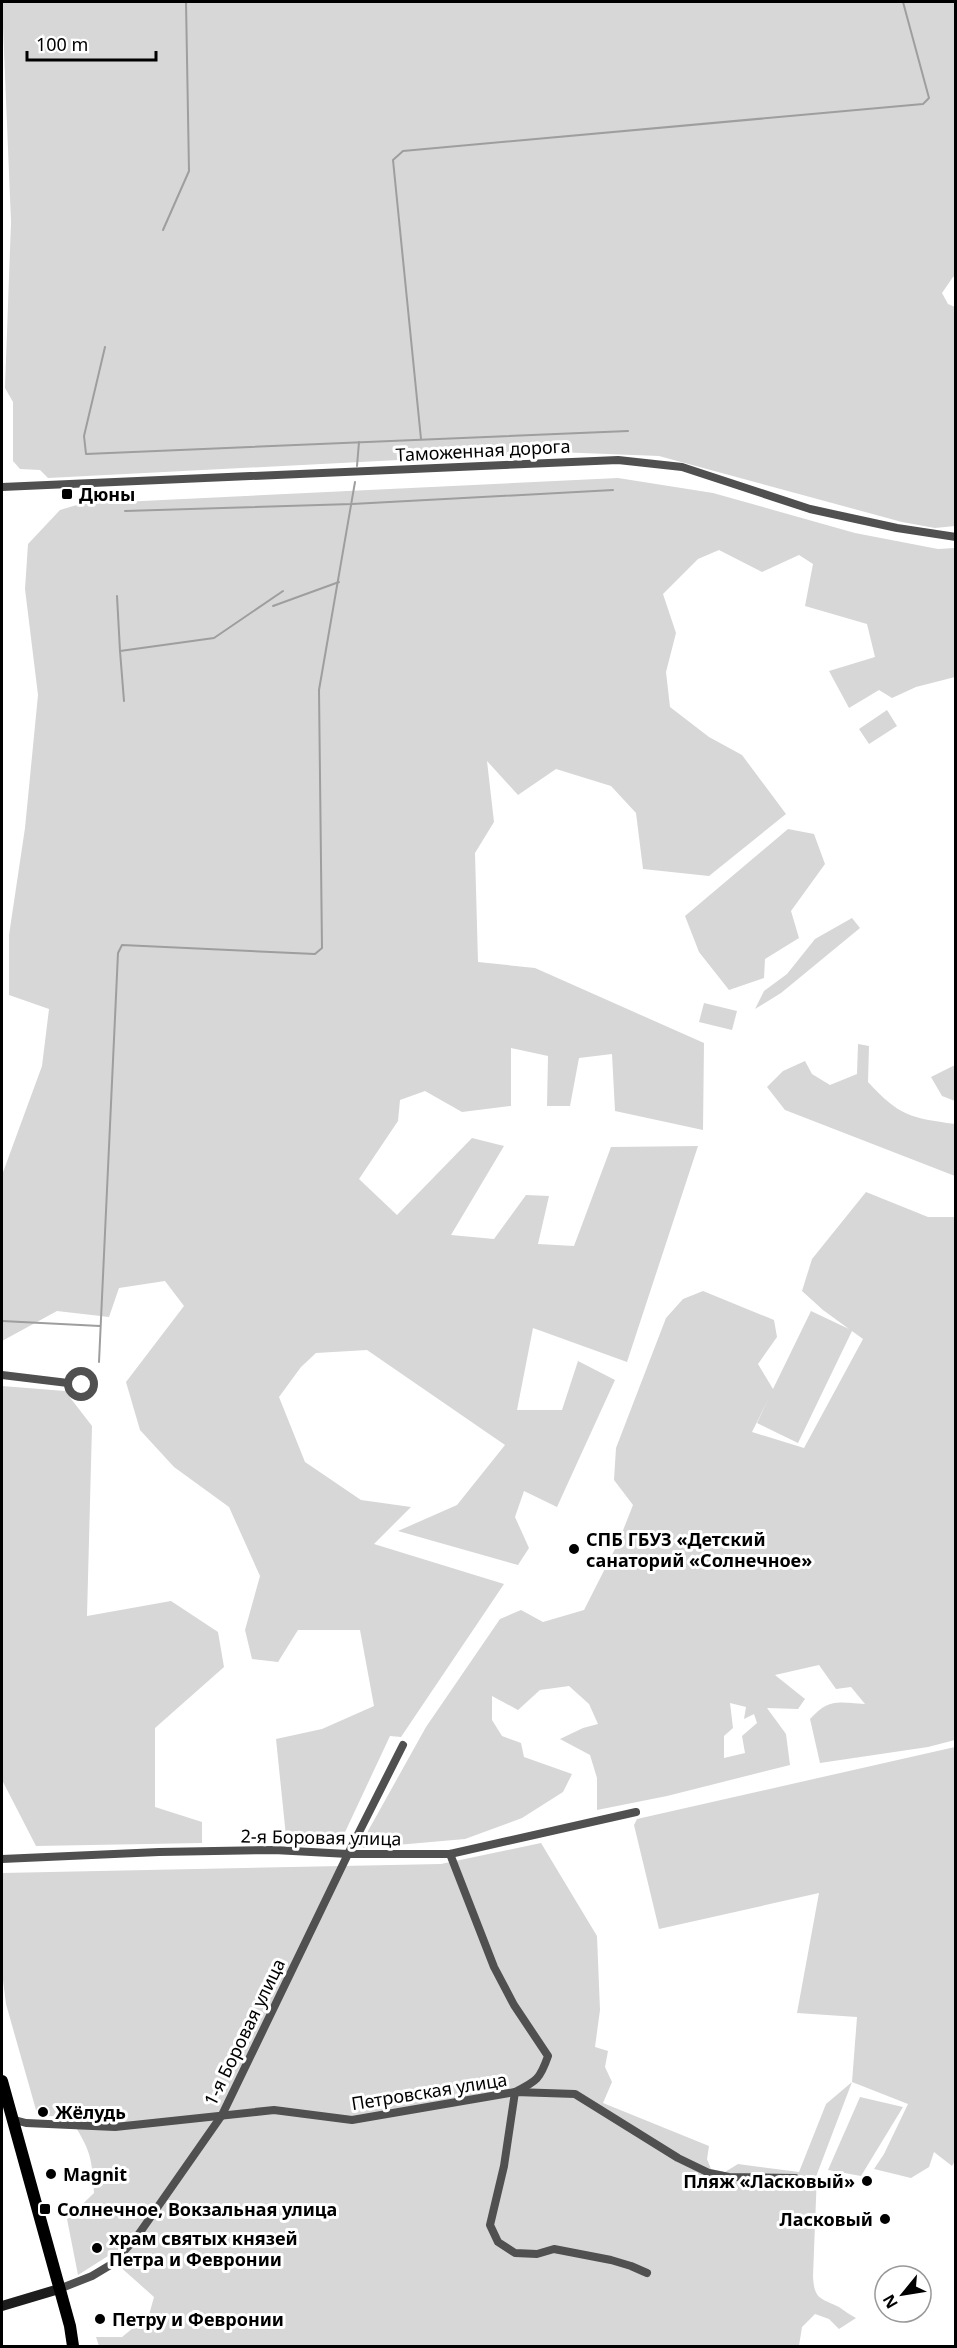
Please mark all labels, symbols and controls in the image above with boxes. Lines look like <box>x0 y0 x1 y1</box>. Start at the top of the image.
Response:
scale bar <box>27 24 156 62</box>
text: 100 m <box>36 32 88 56</box>
street label: Таможенная дорога <box>395 433 571 467</box>
place label: Дюны <box>79 482 135 506</box>
marker: Дюны <box>60 487 74 501</box>
place label: СПБ ГБУЗ «Детский санаторий «Солнечное» <box>586 1527 812 1572</box>
marker: СПБ ГБУЗ «Детский санаторий «Солнечное» <box>567 1542 581 1556</box>
street label: 2-я Боровая улица <box>240 1824 402 1850</box>
street label: 1-я Боровая улица <box>198 1954 290 2110</box>
street label: Петровская улица <box>349 2067 509 2115</box>
place label: Жёлудь <box>55 2100 126 2124</box>
marker: Жёлудь <box>36 2105 50 2119</box>
place label: Magnit <box>63 2162 127 2186</box>
marker: Magnit <box>44 2167 58 2181</box>
place label: Пляж «Ласковый» <box>683 2169 855 2193</box>
marker: Пляж «Ласковый» <box>860 2174 874 2188</box>
place label: Солнечное, Вокзальная улица <box>57 2197 337 2221</box>
marker: Солнечное, Вокзальная улица <box>38 2202 52 2216</box>
place label: Ласковый <box>780 2207 873 2231</box>
marker: Ласковый <box>878 2212 892 2226</box>
place label: храм святых князей Петра и Февронии <box>109 2226 298 2271</box>
marker: храм святых князей Петра и Февронии <box>90 2241 104 2255</box>
north arrow <box>873 2264 933 2324</box>
text: N <box>877 2290 903 2313</box>
place label: Петру и Февронии <box>112 2307 284 2331</box>
marker: Петру и Февронии <box>93 2312 107 2326</box>

